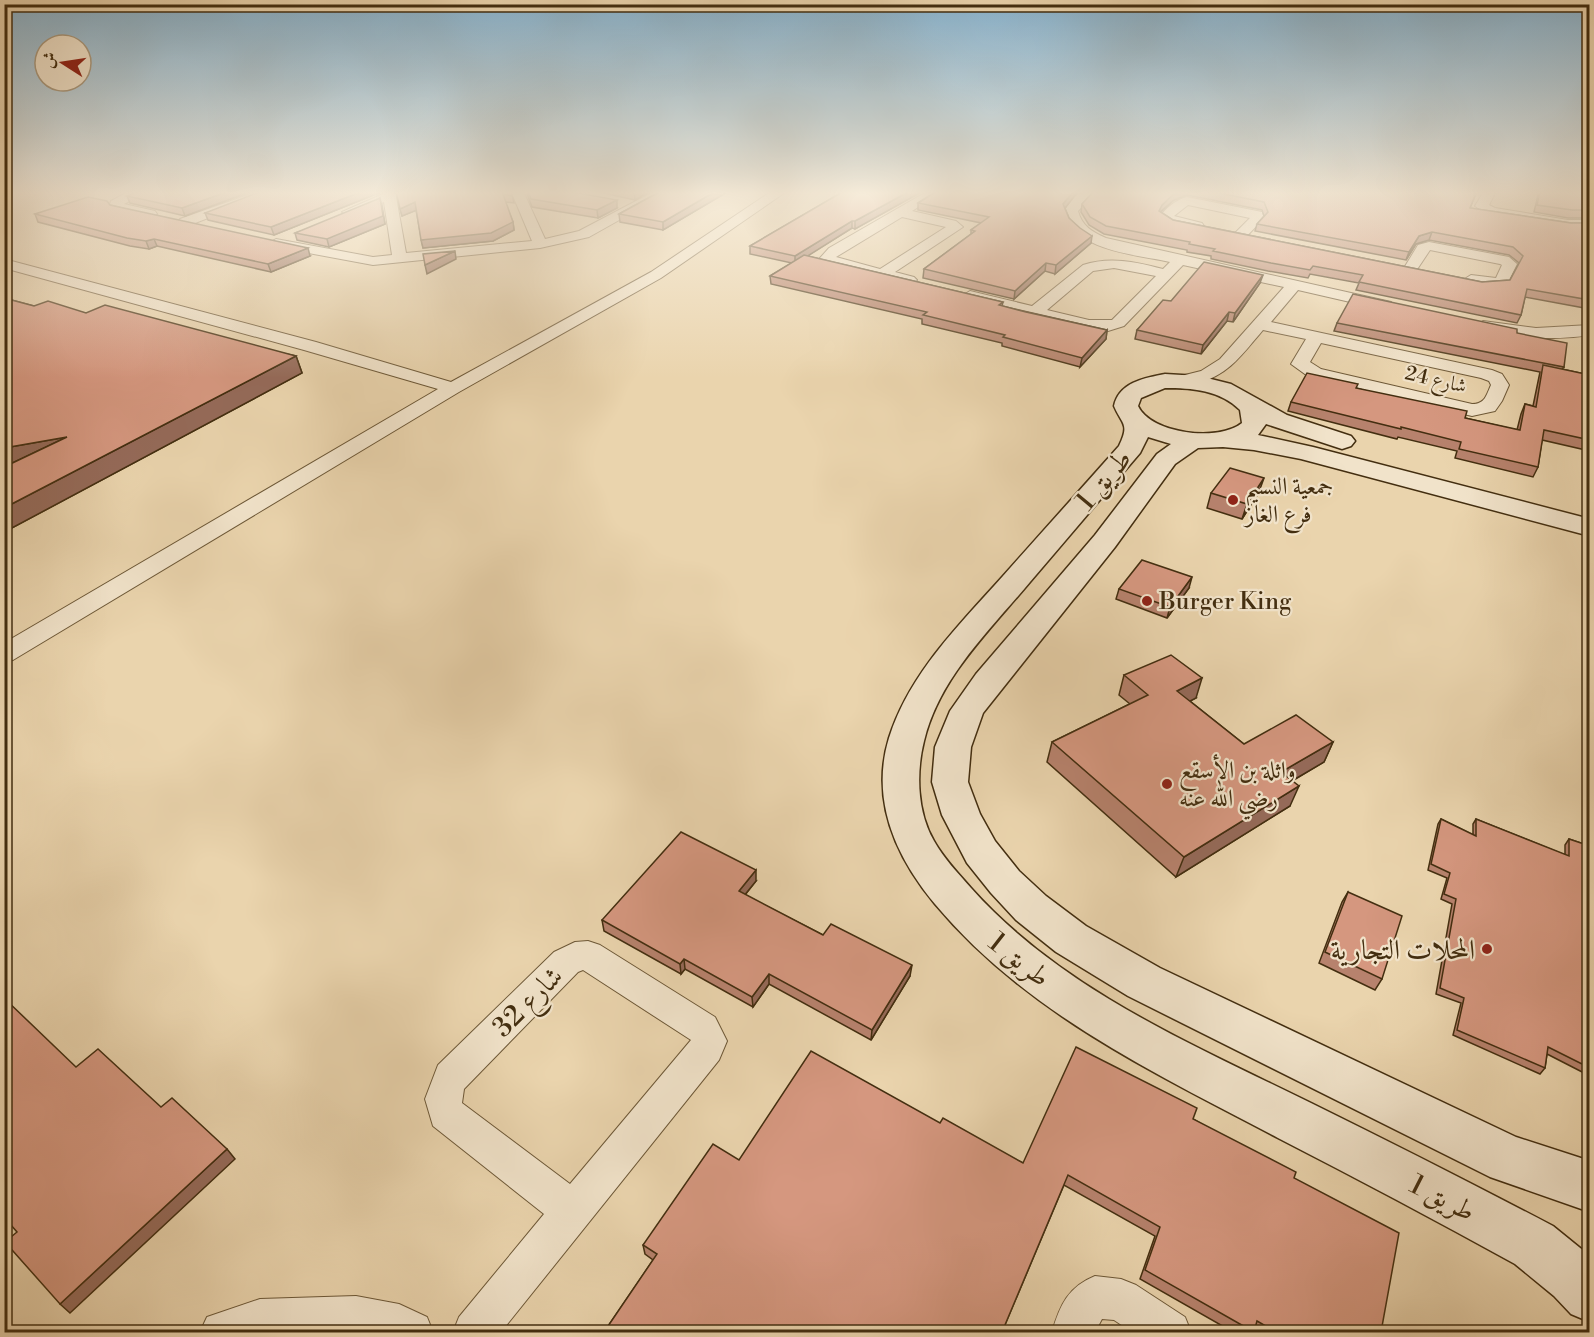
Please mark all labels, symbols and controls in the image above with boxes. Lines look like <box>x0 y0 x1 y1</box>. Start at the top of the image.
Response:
north arrow <box>33 33 93 93</box>
text: ش <box>38 50 61 70</box>
street label: شارع 24 <box>1402 361 1469 404</box>
street label: طريق 1 <box>1069 442 1140 518</box>
place label: جمعية النسيم فرع الغاز <box>1243 472 1334 534</box>
marker: جمعية النسيم فرع الغاز <box>1226 493 1240 507</box>
place label: Burger King <box>1158 587 1292 617</box>
marker: Burger King <box>1140 594 1154 608</box>
place label: واثلة بن الأسقع رضي الله عنه <box>1179 754 1296 820</box>
marker: واثلة بن الأسقع رضي الله عنه <box>1160 777 1174 791</box>
street label: طريق 1 <box>981 925 1057 995</box>
place label: المحلات التجارية <box>1330 933 1475 968</box>
marker: المحلات التجارية <box>1480 942 1494 956</box>
street label: شارع 32 <box>485 959 574 1048</box>
street label: طريق 1 <box>1404 1167 1481 1230</box>

